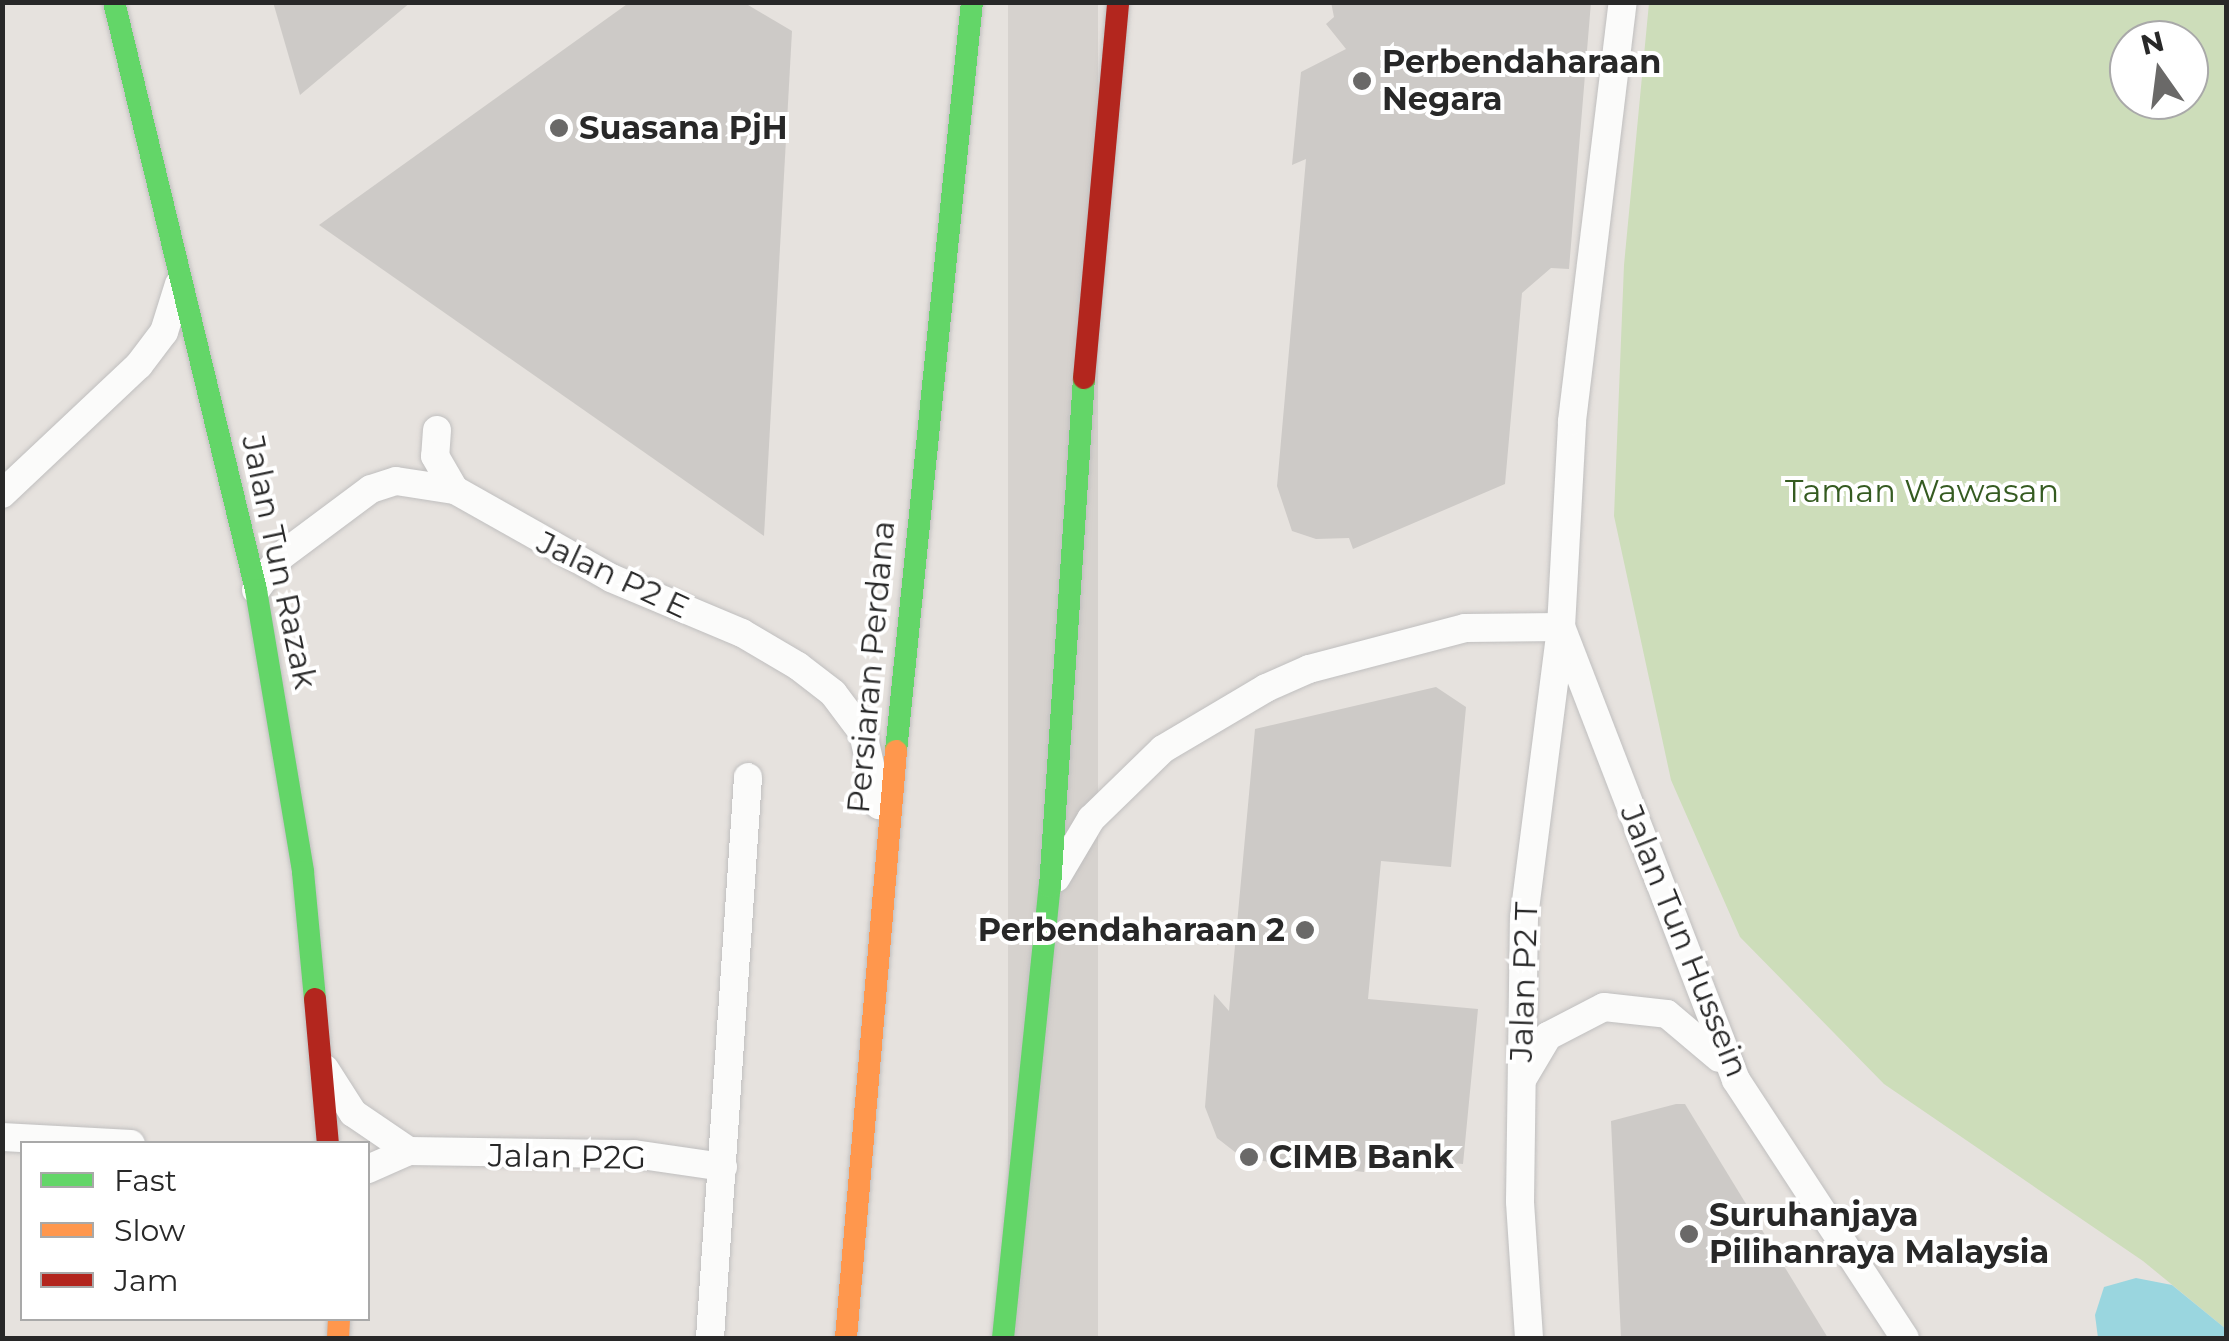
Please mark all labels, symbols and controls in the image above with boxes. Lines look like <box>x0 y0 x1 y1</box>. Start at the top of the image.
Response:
north arrow <box>2109 20 2209 120</box>
text: N <box>2137 24 2167 62</box>
place label: Perbendaharaan Negara <box>1382 44 1661 119</box>
marker: Perbendaharaan Negara <box>1351 70 1373 92</box>
place label: Suasana PjH <box>579 109 788 147</box>
marker: Suasana PjH <box>548 117 570 139</box>
street label: Jalan Tun Razak <box>233 432 325 692</box>
park label: Taman Wawasan <box>1785 472 2059 510</box>
street label: Persiaran Perdana <box>839 519 903 815</box>
street label: Jalan P2 E <box>531 523 695 627</box>
street label: Jalan Tun Hussein <box>1612 799 1756 1083</box>
street label: Jalan P2 T <box>1502 901 1546 1063</box>
place label: Perbendaharaan 2 <box>978 911 1285 949</box>
marker: Perbendaharaan 2 <box>1294 919 1316 941</box>
street label: Jalan P2G <box>488 1136 646 1178</box>
place label: CIMB Bank <box>1269 1138 1454 1176</box>
legend <box>20 1141 370 1321</box>
marker: CIMB Bank <box>1238 1146 1260 1168</box>
text: Fast <box>114 1162 177 1199</box>
place label: Suruhanjaya Pilihanraya Malaysia <box>1709 1197 2049 1272</box>
text: Slow <box>114 1212 185 1249</box>
marker: Suruhanjaya Pilihanraya Malaysia <box>1678 1223 1700 1245</box>
text: Jam <box>114 1262 179 1299</box>

